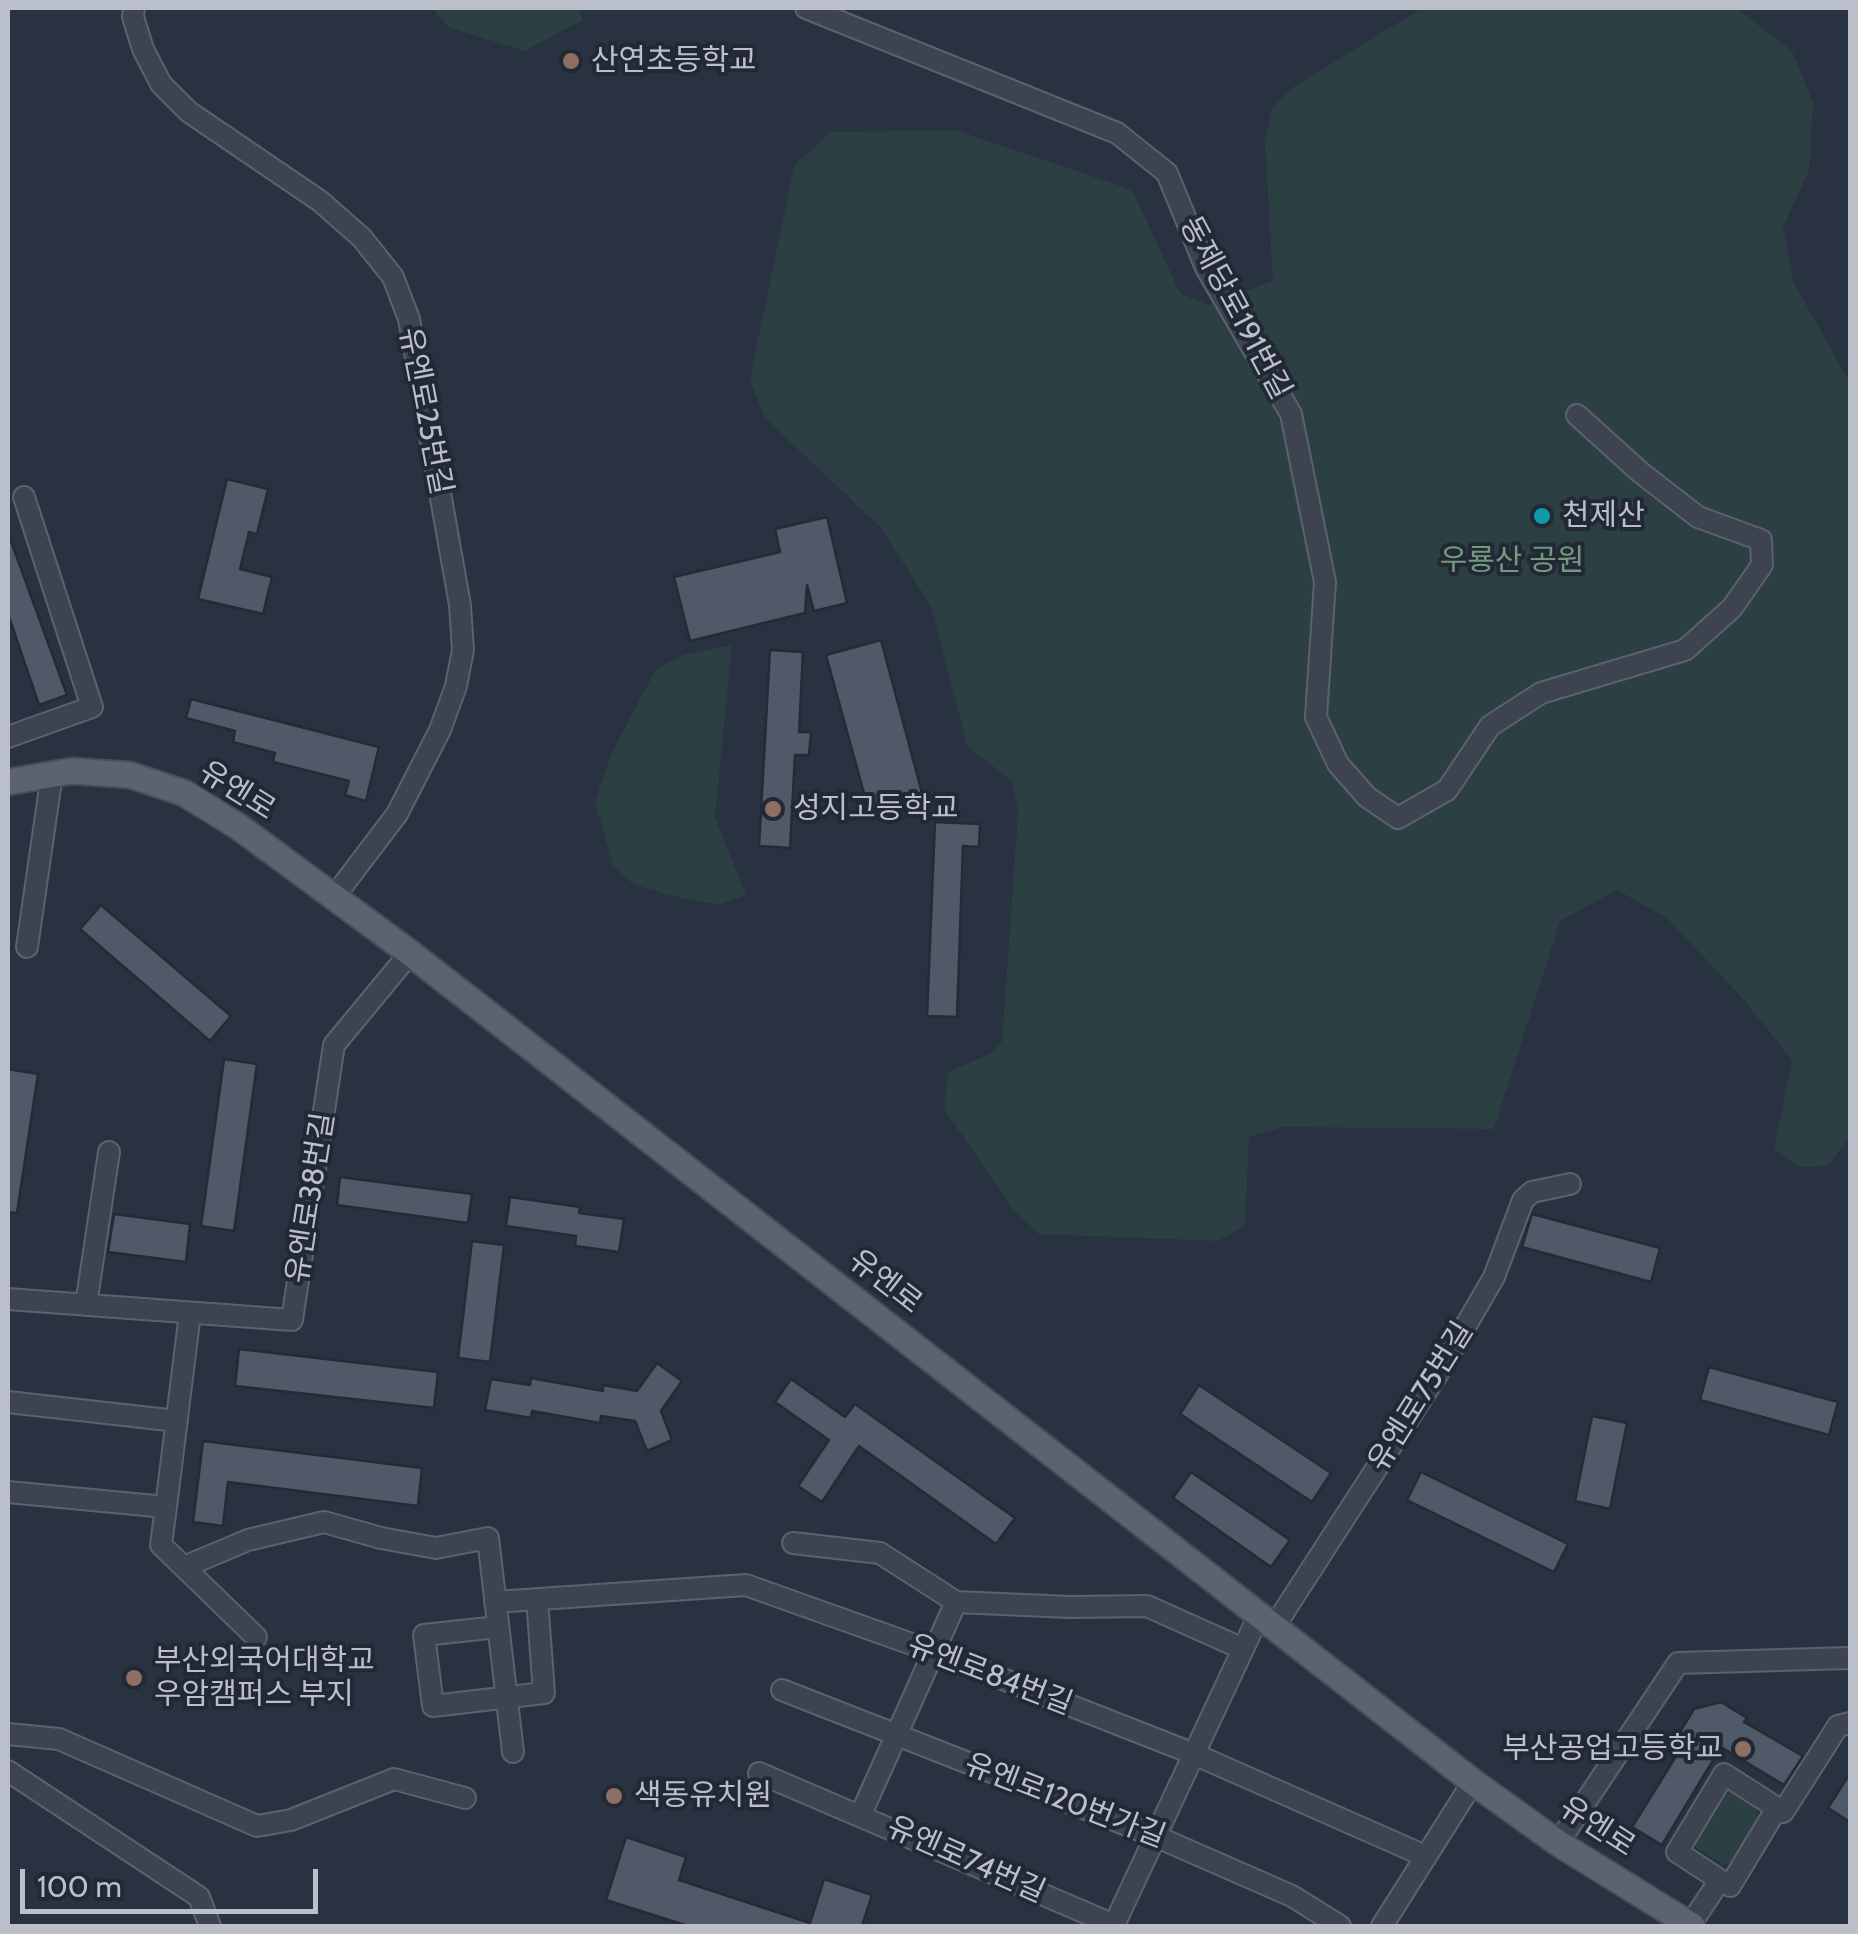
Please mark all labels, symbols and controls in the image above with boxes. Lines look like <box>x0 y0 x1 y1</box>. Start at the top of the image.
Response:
place label: 산연초등학교 <box>591 43 757 79</box>
marker: 산연초등학교 <box>560 50 582 72</box>
street label: 동제당로191번길 <box>1172 210 1298 406</box>
street label: 유엔로25번길 <box>391 324 459 498</box>
place label: 천제산 <box>1562 498 1645 534</box>
marker: 천제산 <box>1531 505 1553 527</box>
park label: 우룡산 공원 <box>1440 543 1584 579</box>
street label: 유엔로 <box>192 754 282 828</box>
place label: 성지고등학교 <box>793 791 959 827</box>
marker: 성지고등학교 <box>762 798 784 820</box>
street label: 유엔로38번길 <box>280 1110 342 1286</box>
street label: 유엔로 <box>841 1242 929 1322</box>
street label: 유엔로75번길 <box>1361 1316 1481 1478</box>
street label: 유엔로84번길 <box>903 1627 1077 1723</box>
place label: 부산외국어대학교 우암캠퍼스 부지 <box>154 1643 375 1714</box>
marker: 부산외국어대학교 우암캠퍼스 부지 <box>123 1667 145 1689</box>
place label: 부산공업고등학교 <box>1502 1731 1723 1767</box>
marker: 부산공업고등학교 <box>1732 1738 1754 1760</box>
street label: 유엔로120번가길 <box>960 1746 1170 1856</box>
place label: 색동유치원 <box>634 1778 772 1814</box>
marker: 색동유치원 <box>603 1785 625 1807</box>
street label: 유엔로 <box>1552 1789 1642 1865</box>
street label: 유엔로74번길 <box>881 1809 1051 1911</box>
scale bar <box>25 1849 322 1911</box>
text: 100 m <box>37 1868 122 1905</box>

